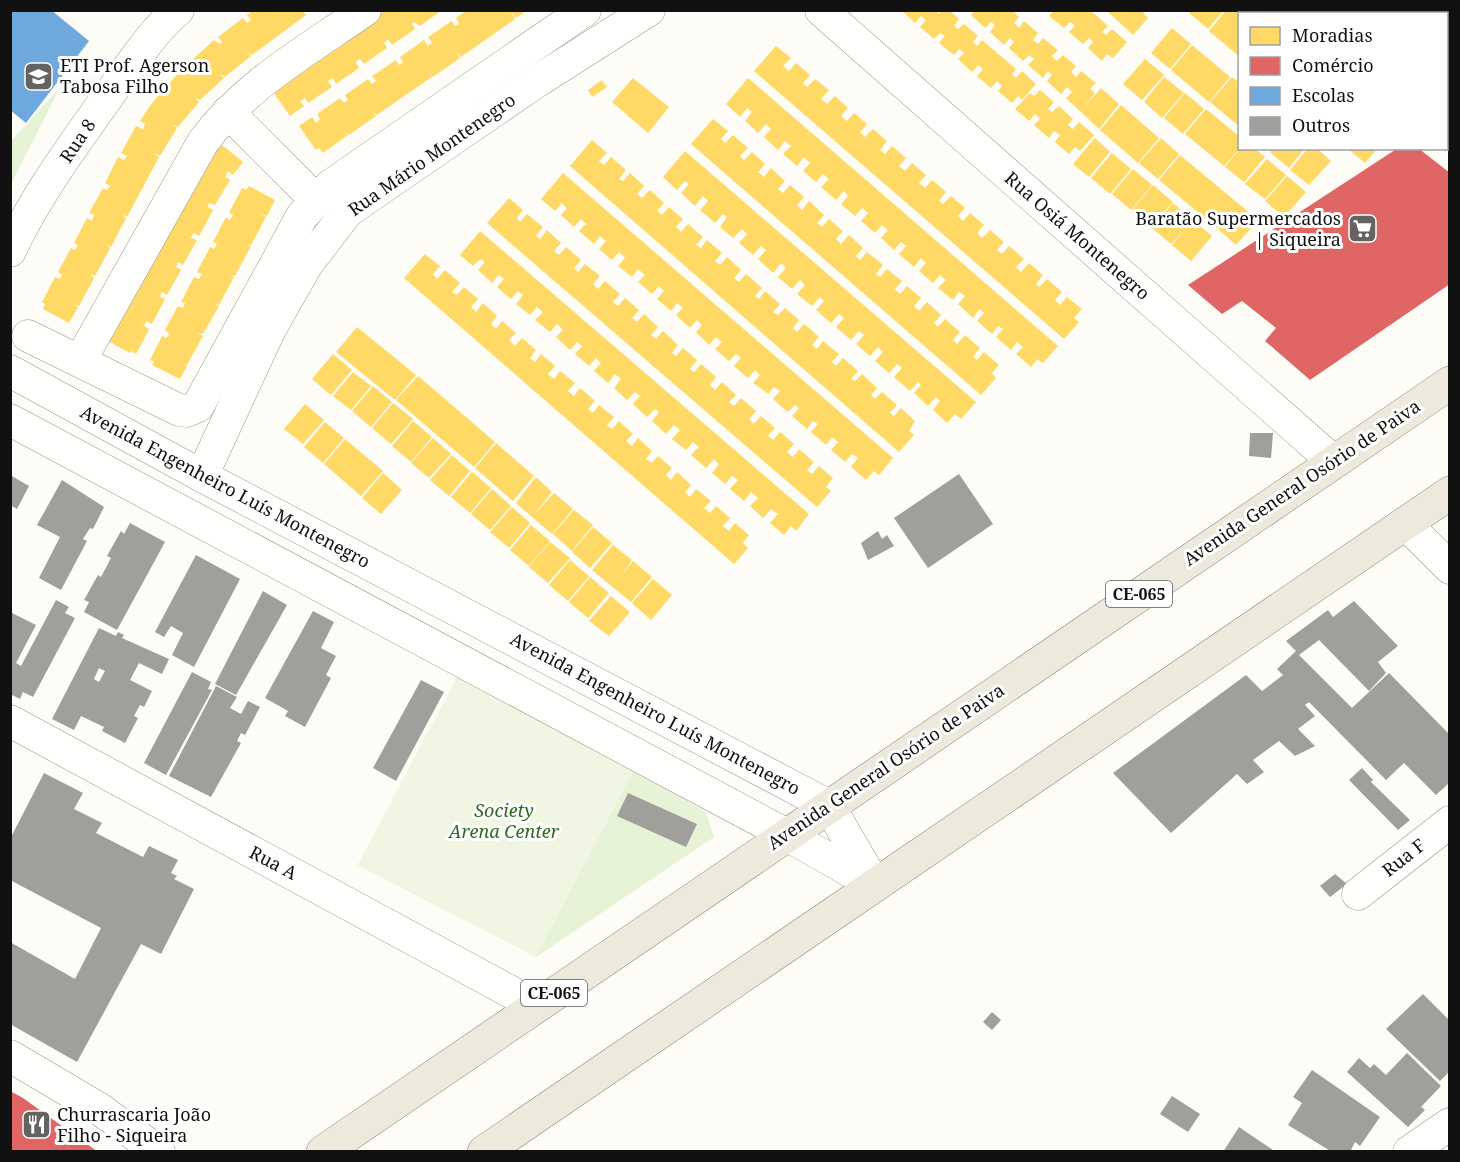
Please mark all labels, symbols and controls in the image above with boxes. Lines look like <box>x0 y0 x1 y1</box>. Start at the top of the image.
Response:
legend <box>1238 12 1448 150</box>
text: Moradias <box>1292 23 1373 47</box>
place label: ETI Prof. Agerson Tabosa Filho <box>60 53 210 98</box>
text: Comércio <box>1292 53 1374 77</box>
school or university icon: ETI Prof. Agerson Tabosa Filho <box>23 60 55 92</box>
text: Escolas <box>1292 83 1354 107</box>
street label: Rua Mário Montenegro <box>343 87 520 221</box>
text: Outros <box>1292 113 1350 137</box>
street label: Rua 8 <box>54 114 101 167</box>
street label: Rua Osiá Montenegro <box>1000 166 1155 305</box>
place label: Baratão Supermercados | Siqueira <box>1135 206 1341 251</box>
supermarket icon: Baratão Supermercados | Siqueira <box>1346 213 1378 245</box>
street label: Avenida General Osório de Paiva <box>1178 394 1425 571</box>
street label: Avenida Engenheiro Luís Montenegro <box>76 399 375 573</box>
road number: CE-065 <box>1106 581 1172 607</box>
street label: Avenida Engenheiro Luís Montenegro <box>506 626 805 800</box>
street label: Avenida General Osório de Paiva <box>762 678 1009 855</box>
park label: Society Arena Center <box>447 798 560 843</box>
street label: Rua F <box>1377 833 1430 882</box>
street label: Rua A <box>245 840 302 885</box>
road number: CE-065 <box>521 980 587 1006</box>
place label: Churrascaria João Filho - Siqueira <box>57 1102 211 1147</box>
restaurant icon: Churrascaria João Filho - Siqueira <box>20 1109 52 1141</box>

